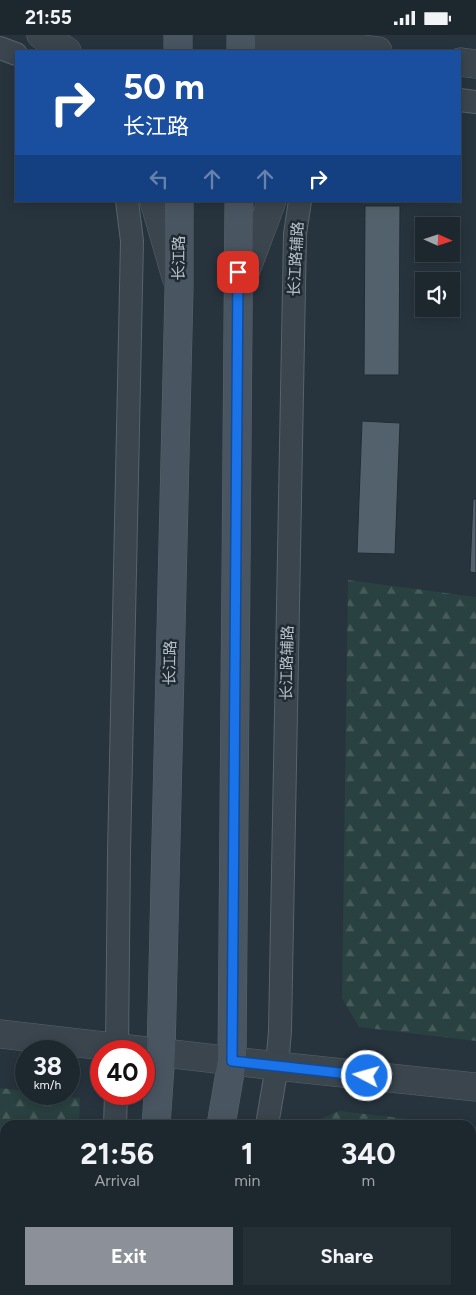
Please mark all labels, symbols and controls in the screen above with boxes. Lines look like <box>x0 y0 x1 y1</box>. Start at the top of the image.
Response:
text: 21:55 <box>25 6 72 29</box>
text: 50 m <box>123 66 205 108</box>
icon: right <box>40 70 105 135</box>
text: 长江路 <box>123 113 189 140</box>
icon: left <box>145 165 173 193</box>
icon: ahead <box>198 165 226 193</box>
icon: ahead <box>251 165 279 193</box>
icon: right <box>304 165 332 193</box>
north arrow <box>415 217 460 263</box>
map controls <box>415 217 460 317</box>
street label: 长江路辅路 <box>285 221 307 297</box>
street label: 长江路 <box>170 235 188 281</box>
pin <box>217 251 259 293</box>
icon: arrive <box>224 258 252 286</box>
button: sound <box>415 272 460 317</box>
street label: 长江路辅路 <box>277 625 297 701</box>
street label: 长江路 <box>161 640 179 686</box>
speed limit sign: 40 <box>90 1040 155 1105</box>
position arrow <box>340 1049 392 1101</box>
text: 38 <box>33 1051 62 1081</box>
text: km/h <box>34 1078 61 1092</box>
text: 21:56 <box>80 1135 154 1172</box>
text: 1 <box>241 1135 254 1172</box>
text: 340 <box>341 1135 396 1172</box>
text: Arrival <box>95 1171 140 1190</box>
text: min <box>234 1171 261 1190</box>
text: m <box>361 1171 375 1190</box>
button: Exit <box>25 1227 233 1285</box>
button: Share <box>243 1227 451 1285</box>

